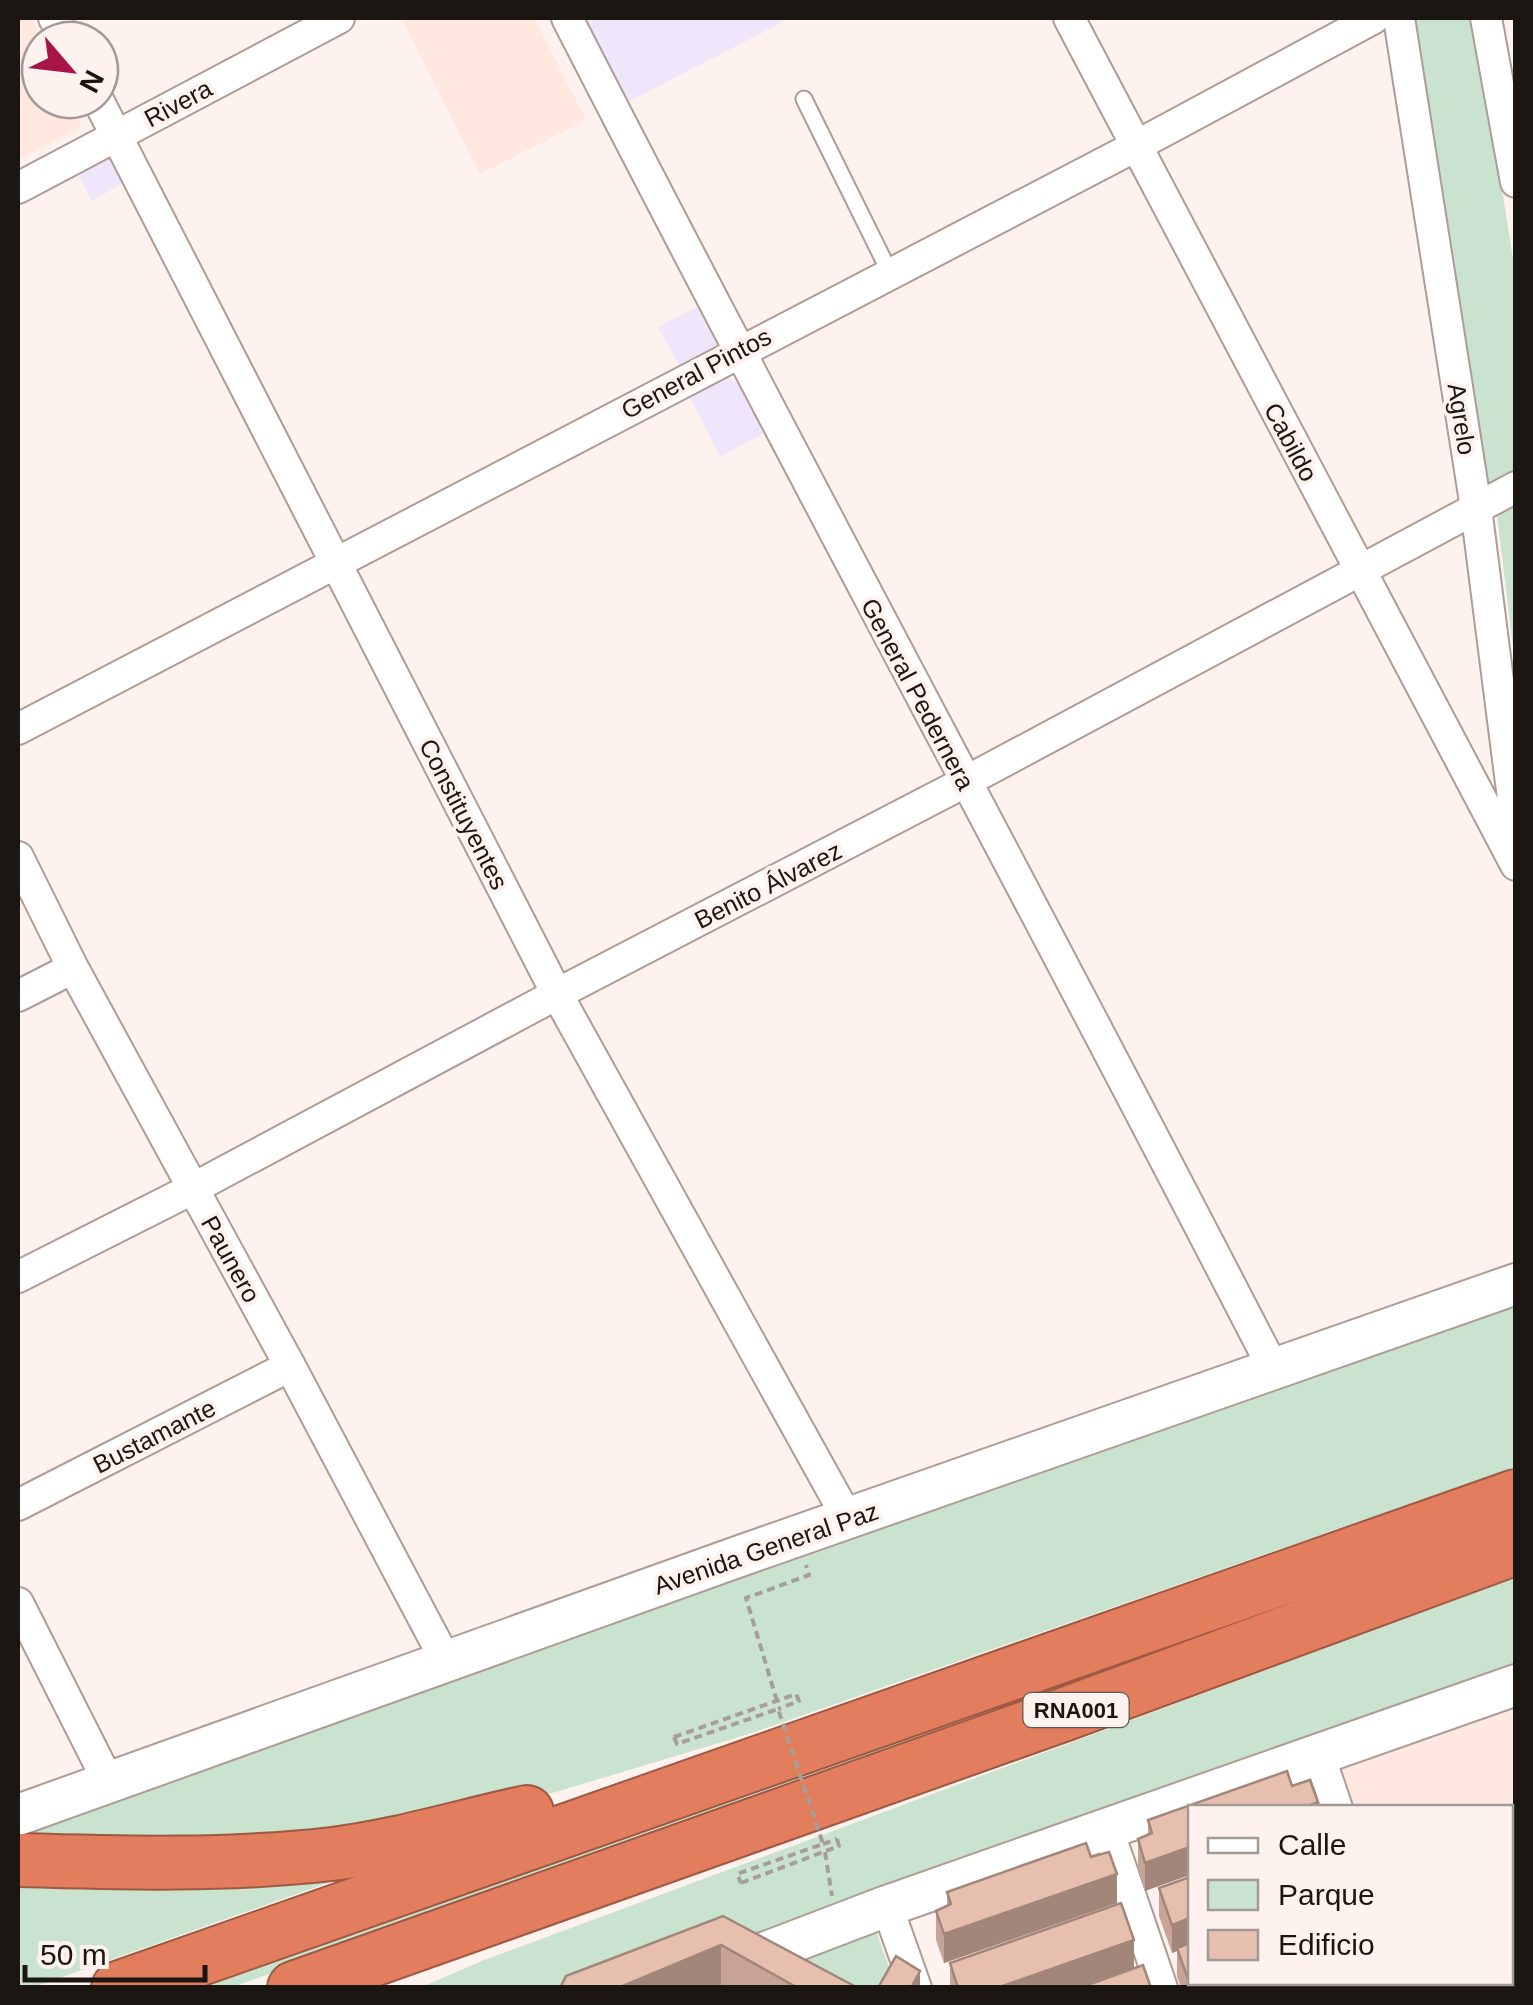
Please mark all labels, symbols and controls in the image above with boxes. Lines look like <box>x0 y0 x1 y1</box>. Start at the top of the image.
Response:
north arrow <box>20 20 120 120</box>
text: N <box>73 65 110 98</box>
street label: Rivera <box>140 74 217 132</box>
street label: General Pintos <box>616 322 776 424</box>
street label: Agrelo <box>1443 381 1481 457</box>
street label: Cabildo <box>1259 398 1323 486</box>
street label: General Pedernera <box>856 594 980 795</box>
street label: Constituyentes <box>414 734 514 894</box>
street label: Benito Álvarez <box>690 836 846 934</box>
street label: Paunero <box>196 1211 266 1307</box>
street label: Bustamante <box>88 1393 220 1479</box>
street label: Avenida General Paz <box>650 1496 882 1600</box>
road number: RNA001 <box>1024 1693 1128 1727</box>
legend <box>1188 1805 1513 1985</box>
text: Calle <box>1278 1828 1346 1861</box>
text: Parque <box>1278 1878 1375 1911</box>
scale bar <box>25 1920 205 1982</box>
text: Edificio <box>1278 1928 1375 1961</box>
text: 50 m <box>40 1938 107 1971</box>

